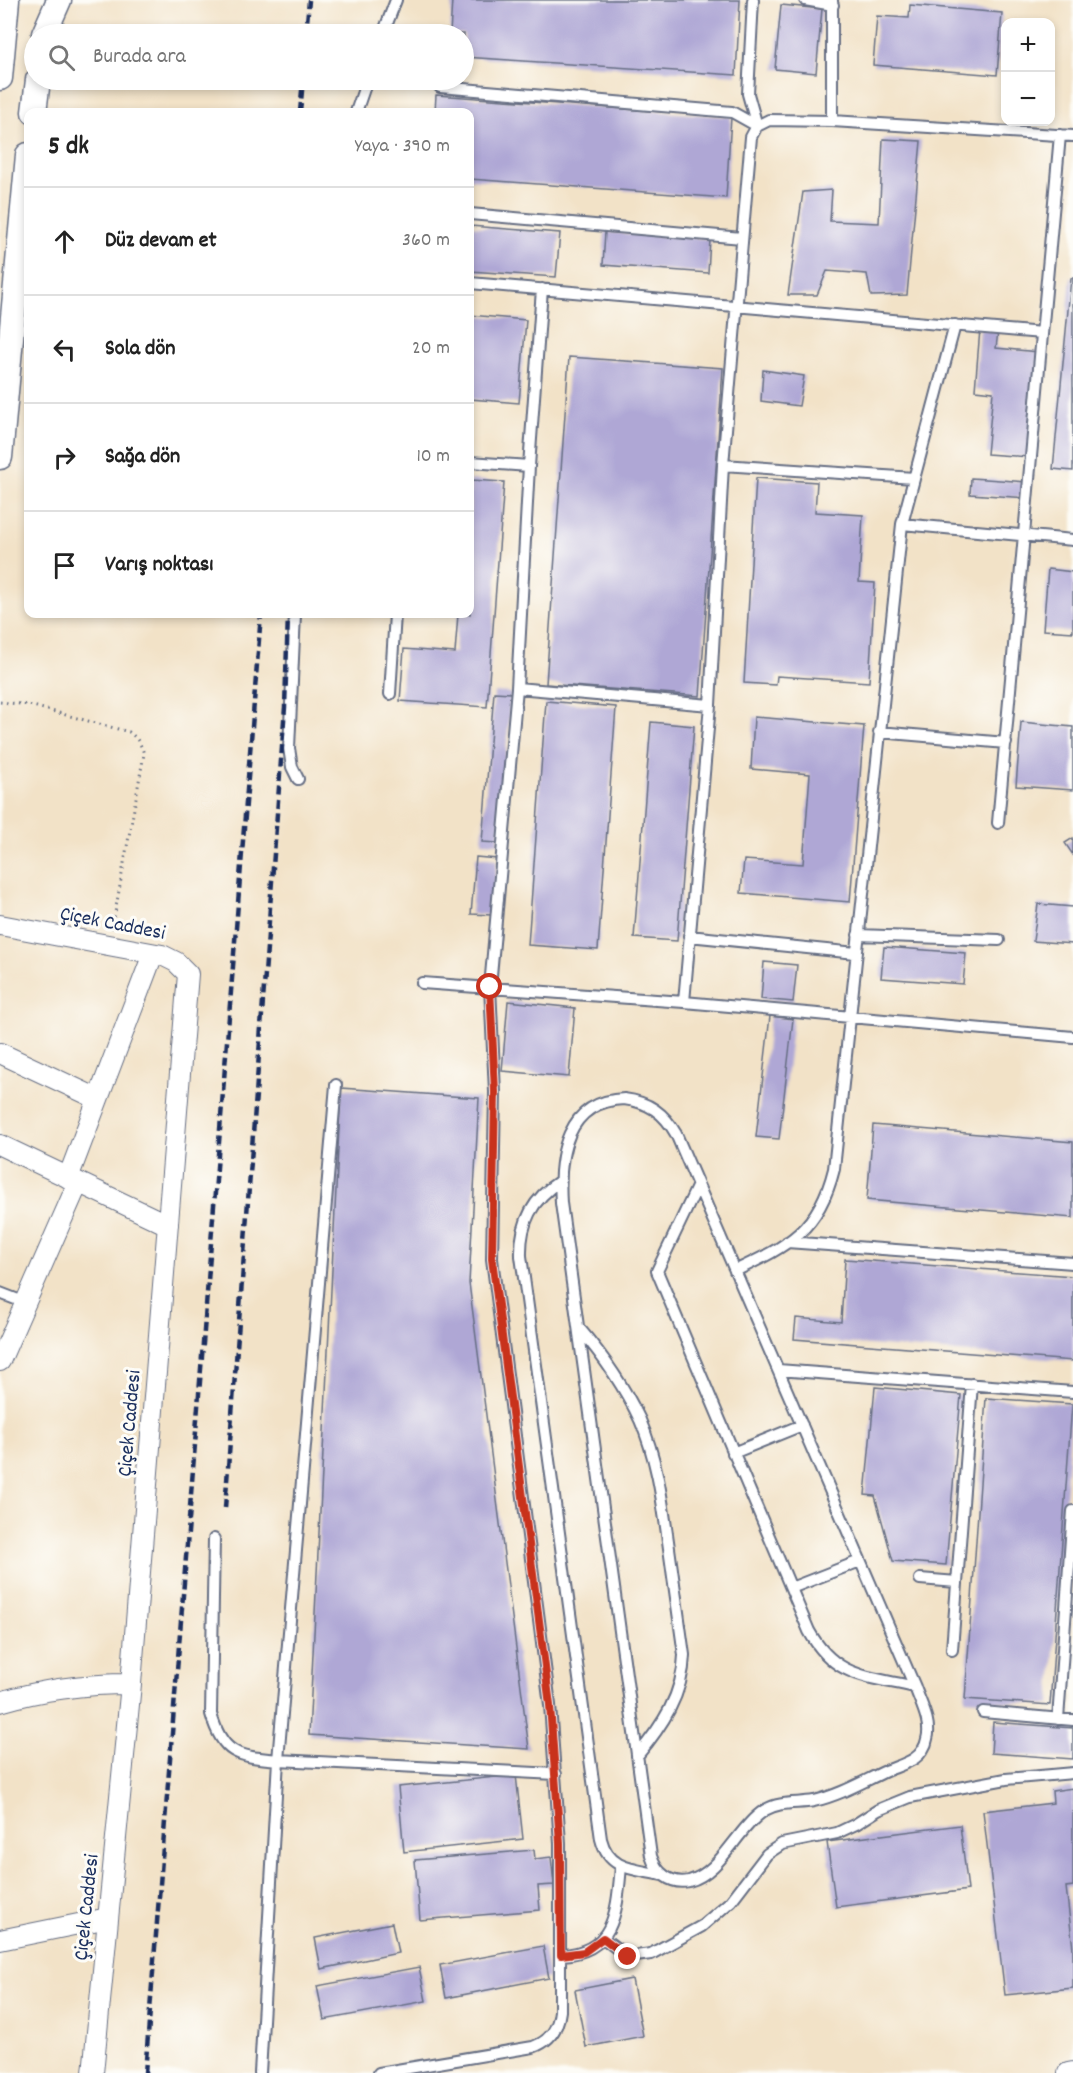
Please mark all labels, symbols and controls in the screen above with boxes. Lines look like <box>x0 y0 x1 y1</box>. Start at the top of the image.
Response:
map controls <box>1001 18 1055 126</box>
button: + <box>1001 18 1055 72</box>
search box <box>24 24 474 90</box>
icon: search <box>45 41 78 74</box>
text: Burada ara <box>93 42 186 73</box>
button: − <box>1001 72 1055 126</box>
text: 5 dk <box>48 129 89 166</box>
text: Yaya · 390 m <box>355 133 450 161</box>
icon: ahead <box>48 225 81 258</box>
text: Düz devam et <box>105 226 217 257</box>
text: 360 m <box>402 227 450 255</box>
icon: left <box>48 333 81 366</box>
text: Sola dön <box>105 334 175 365</box>
text: 20 m <box>412 335 450 363</box>
icon: right <box>48 441 81 474</box>
text: Sağa dön <box>105 442 180 473</box>
text: 10 m <box>416 443 450 471</box>
icon: arrive <box>48 549 81 582</box>
text: Varış noktası <box>105 550 213 581</box>
street label: Çiçek Caddesi <box>57 900 168 950</box>
route start <box>476 973 502 999</box>
street label: Çiçek Caddesi <box>111 1369 151 1478</box>
street label: Çiçek Caddesi <box>67 1853 108 1962</box>
route end <box>614 1943 640 1969</box>

